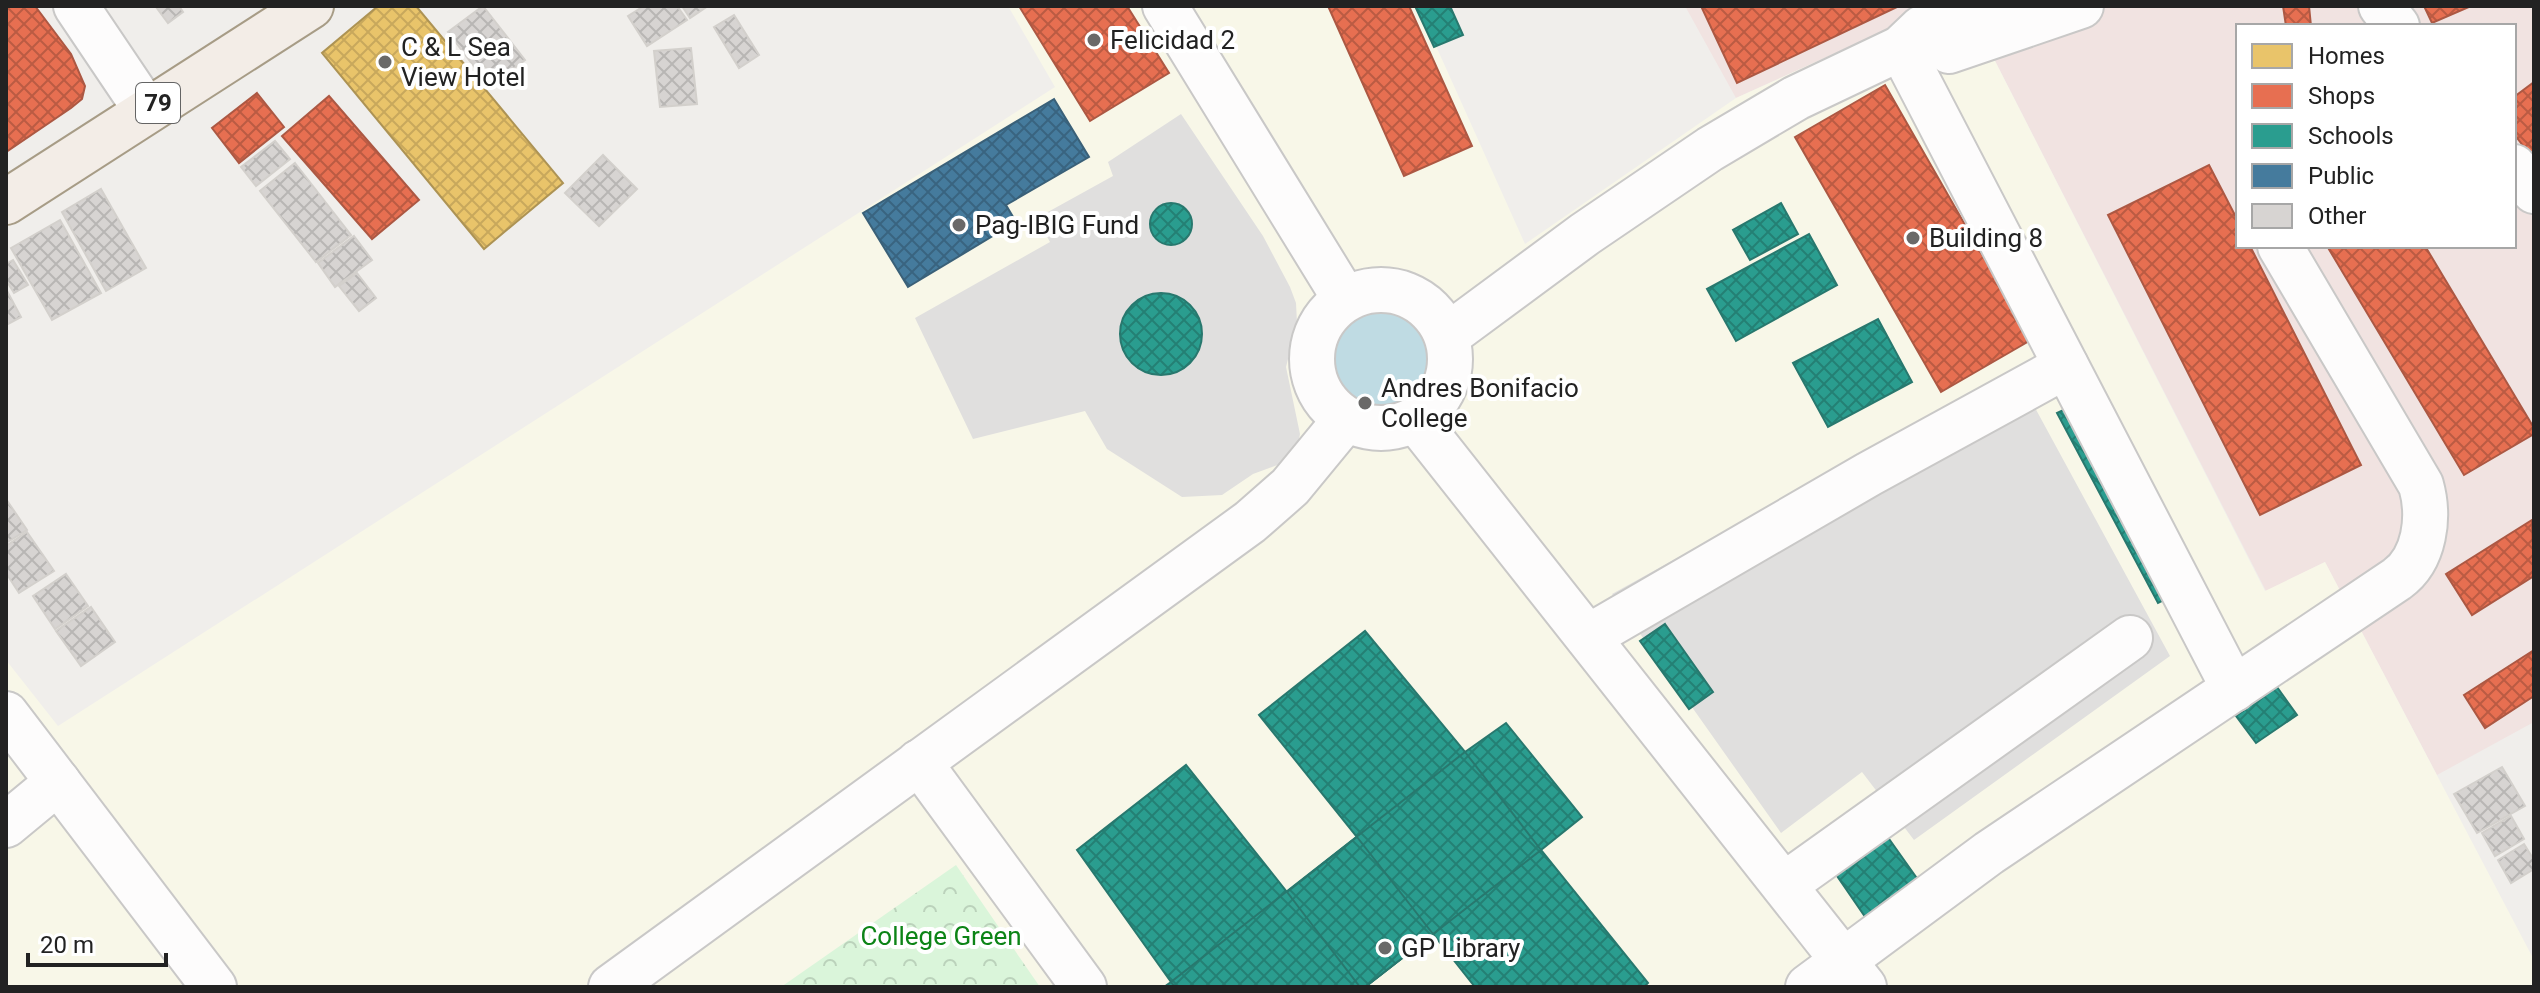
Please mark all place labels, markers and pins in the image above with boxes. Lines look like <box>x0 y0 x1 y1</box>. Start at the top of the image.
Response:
place label: Felicidad 2 <box>1110 25 1235 55</box>
marker: Felicidad 2 <box>1085 31 1103 49</box>
place label: C & L Sea View Hotel <box>401 32 526 92</box>
marker: C & L Sea View Hotel <box>376 53 394 71</box>
place label: Pag-IBIG Fund <box>975 210 1139 240</box>
marker: Pag-IBIG Fund <box>950 216 968 234</box>
place label: Building 8 <box>1929 223 2043 253</box>
marker: Building 8 <box>1904 229 1922 247</box>
place label: Andres Bonifacio College <box>1381 373 1579 433</box>
marker: Andres Bonifacio College <box>1356 394 1374 412</box>
place label: GP Library <box>1401 933 1520 963</box>
marker: GP Library <box>1376 939 1394 957</box>

